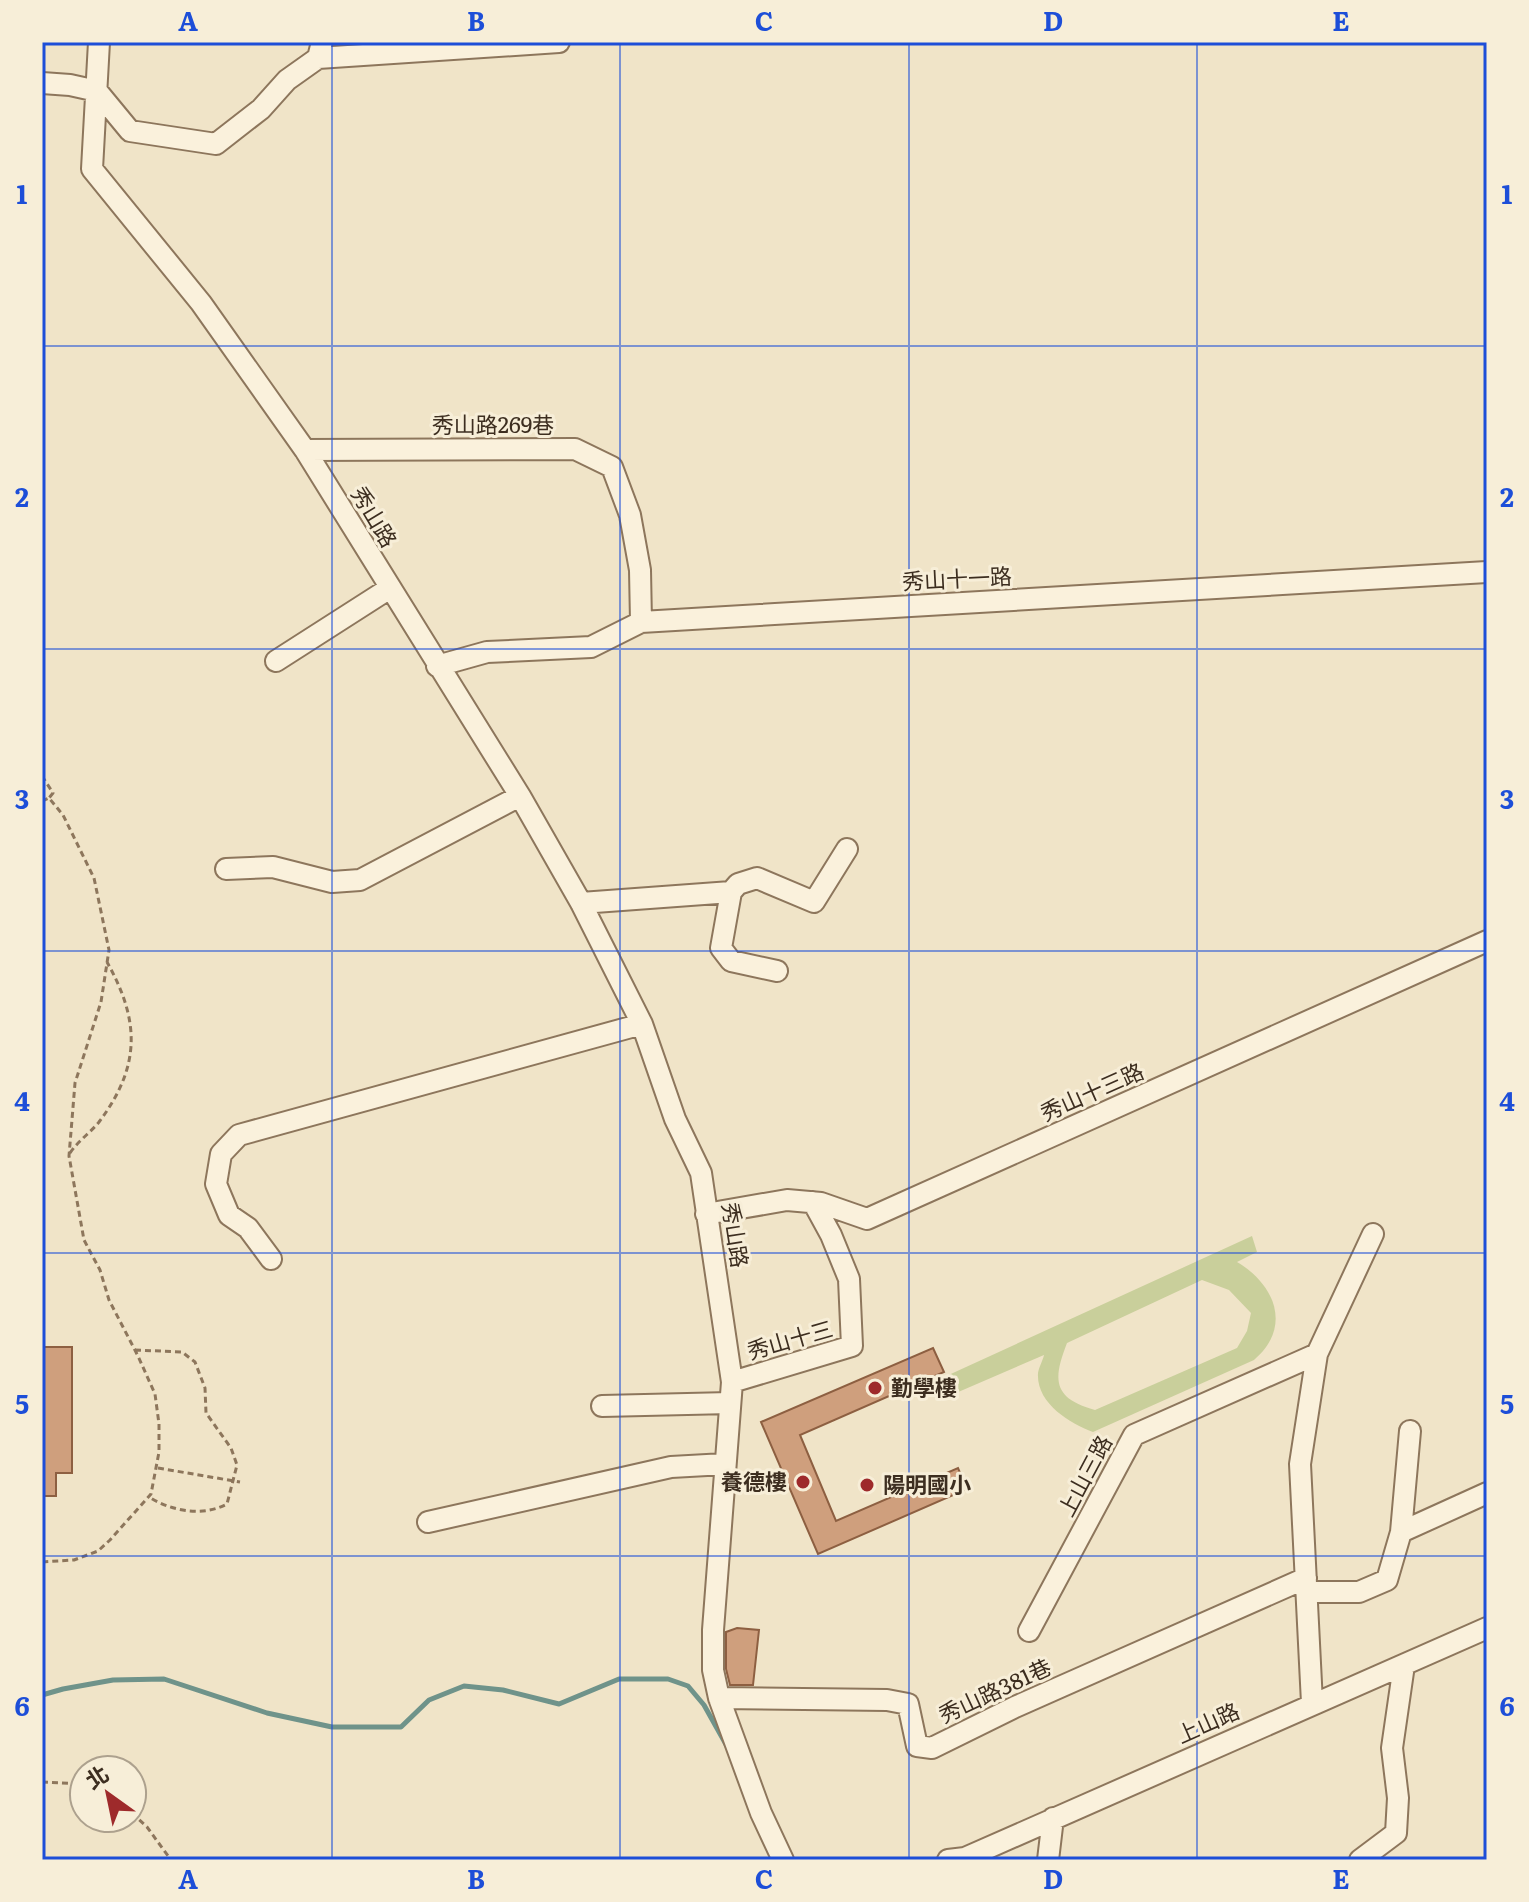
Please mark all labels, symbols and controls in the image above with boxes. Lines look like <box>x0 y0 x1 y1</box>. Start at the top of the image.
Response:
text: A <box>178 0 198 39</box>
text: B <box>467 0 485 39</box>
text: C <box>755 0 773 39</box>
text: D <box>1043 0 1063 39</box>
text: E <box>1332 0 1350 39</box>
text: 1 <box>17 173 28 212</box>
text: 1 <box>1502 173 1513 212</box>
street label: 秀山路269巷 <box>432 407 554 440</box>
text: 2 <box>15 476 29 515</box>
text: 2 <box>1500 476 1514 515</box>
street label: 秀山路 <box>344 479 406 553</box>
street label: 秀山十一路 <box>901 558 1013 597</box>
text: 3 <box>15 778 29 817</box>
text: 3 <box>1500 778 1514 817</box>
street label: 秀山十三路 <box>1034 1053 1148 1128</box>
text: 4 <box>14 1080 30 1119</box>
text: 4 <box>1499 1080 1515 1119</box>
street label: 秀山路 <box>715 1200 758 1270</box>
street label: 秀山十三 <box>743 1311 836 1367</box>
place label: 勤學樓 <box>891 1370 957 1403</box>
marker: 勤學樓 <box>866 1379 884 1397</box>
text: 5 <box>15 1383 29 1422</box>
text: 5 <box>1500 1383 1514 1422</box>
street label: 上山三路 <box>1048 1429 1119 1522</box>
place label: 養德樓 <box>721 1464 787 1497</box>
place label: 陽明國小 <box>883 1467 971 1500</box>
marker: 養德樓 <box>794 1473 812 1491</box>
marker: 陽明國小 <box>858 1476 876 1494</box>
street label: 秀山路381巷 <box>933 1649 1056 1730</box>
text: 6 <box>14 1685 30 1724</box>
text: 6 <box>1499 1685 1515 1724</box>
street label: 上山路 <box>1171 1693 1244 1750</box>
north arrow <box>68 1754 148 1834</box>
text: 北 <box>78 1756 115 1796</box>
text: A <box>178 1858 198 1897</box>
text: B <box>467 1858 485 1897</box>
text: C <box>755 1858 773 1897</box>
text: D <box>1043 1858 1063 1897</box>
text: E <box>1332 1858 1350 1897</box>

